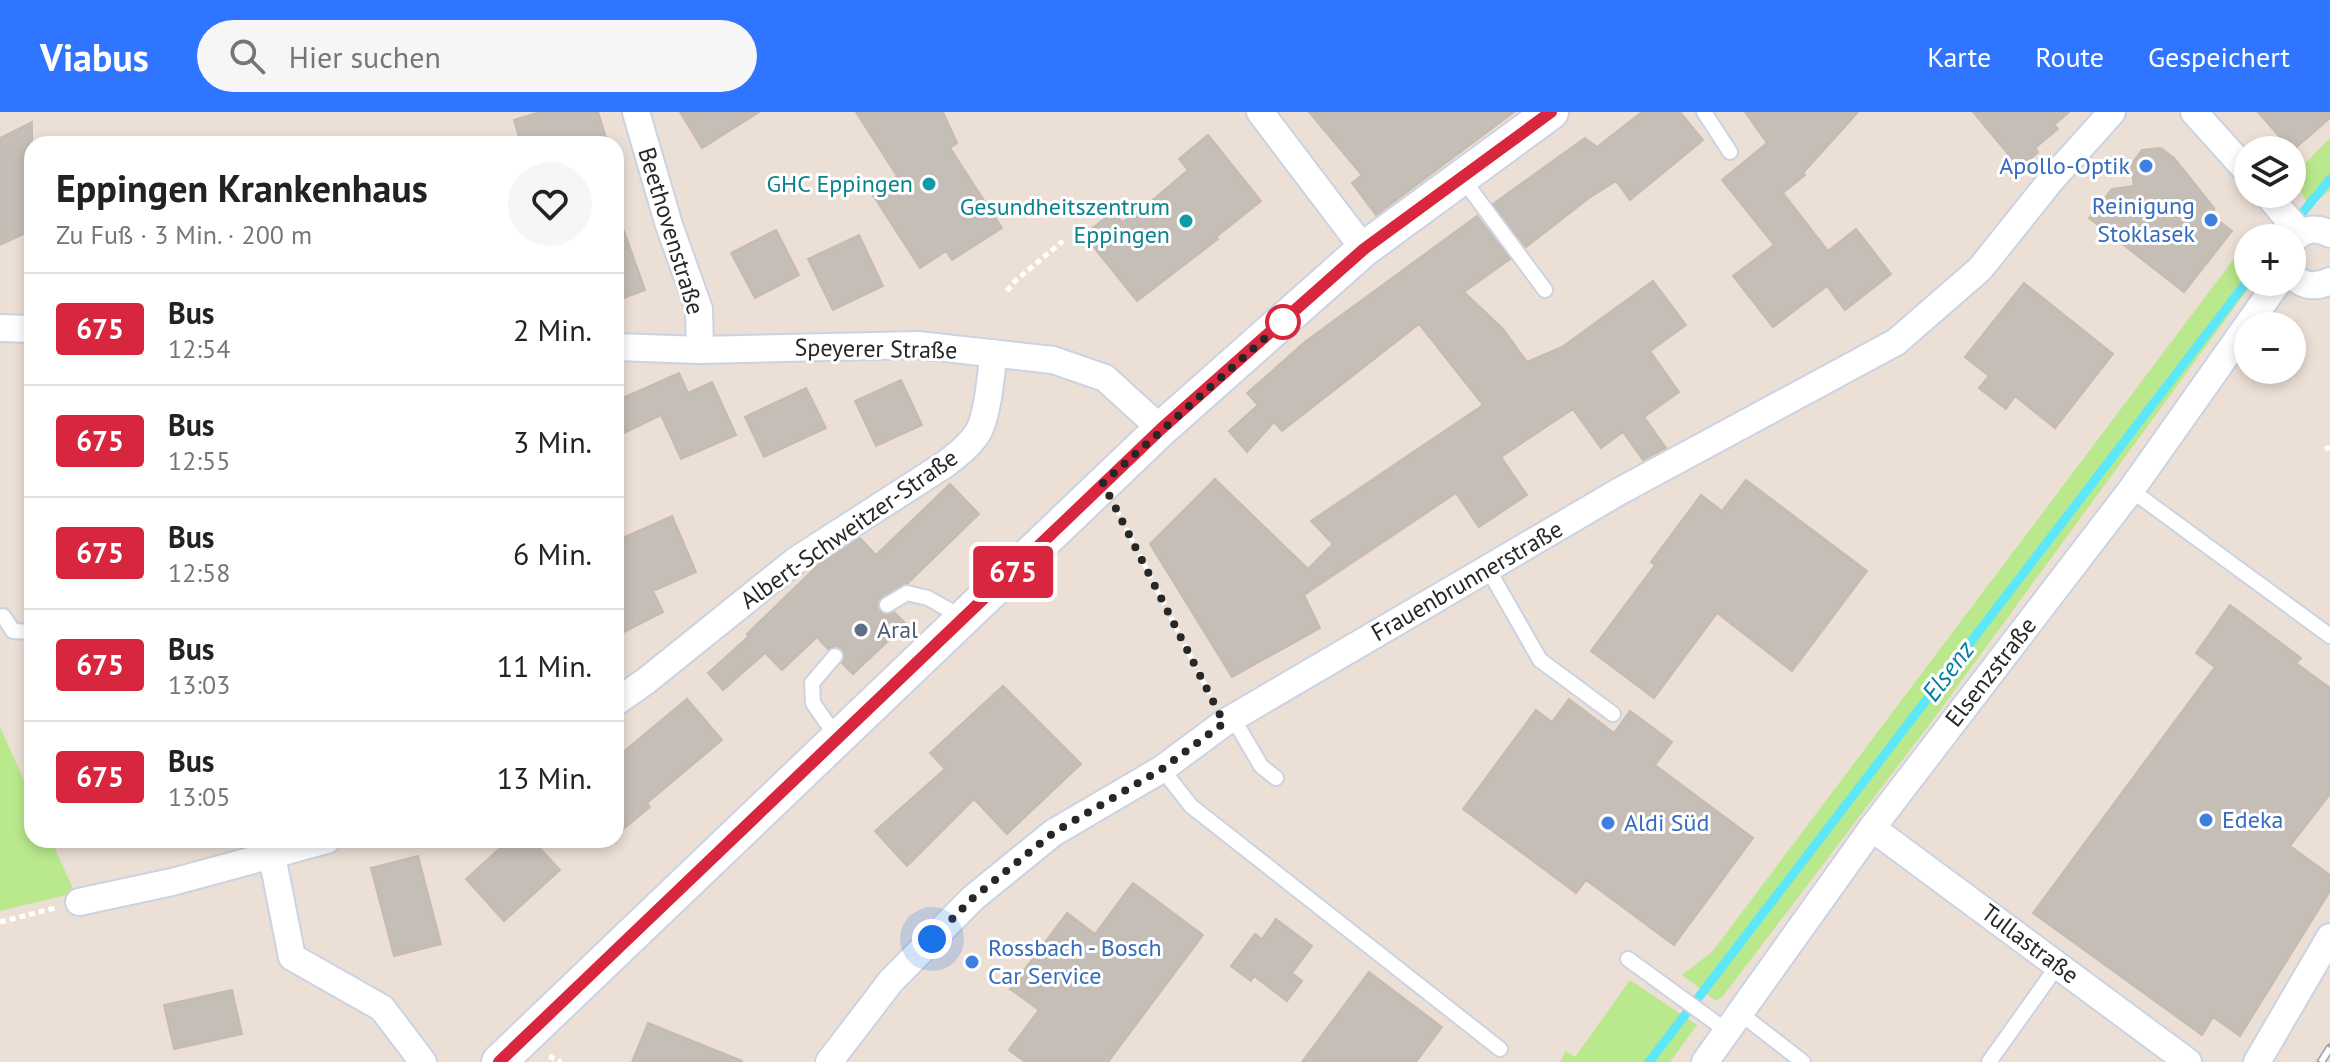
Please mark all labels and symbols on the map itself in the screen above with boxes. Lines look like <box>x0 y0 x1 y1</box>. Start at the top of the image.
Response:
street label: Beethovenstraße <box>631 143 712 318</box>
place label: Apollo-Optik <box>1999 150 2131 181</box>
marker: Apollo-Optik <box>2137 157 2155 175</box>
place label: GHC Eppingen <box>766 168 913 199</box>
marker: GHC Eppingen <box>920 175 938 193</box>
place label: Reinigung Stoklasek <box>2092 190 2195 249</box>
place label: Gesundheitszentrum Eppingen <box>960 191 1170 250</box>
marker: Reinigung Stoklasek <box>2202 211 2220 229</box>
marker: Gesundheitszentrum Eppingen <box>1177 212 1195 230</box>
unlabelled marker <box>1266 305 1300 339</box>
street label: Speyerer Straße <box>794 332 958 365</box>
street label: Albert-Schweitzer-Straße <box>734 442 964 615</box>
street label: Frauenbrunnerstraße <box>1365 513 1568 648</box>
line badge: 675 <box>967 546 1059 598</box>
street label: Elsenzstraße <box>1938 611 2043 733</box>
place label: Aral <box>877 614 918 645</box>
marker: Aral <box>852 621 870 639</box>
water label: Elsenz <box>1914 633 1982 708</box>
place label: Edeka <box>2222 804 2283 835</box>
place label: Aldi Süd <box>1624 807 1709 838</box>
marker: Edeka <box>2197 811 2215 829</box>
marker: Aldi Süd <box>1599 814 1617 832</box>
street label: Tullastraße <box>1975 897 2085 990</box>
your location <box>912 919 952 959</box>
place label: Rossbach - Bosch Car Service <box>988 932 1162 991</box>
marker: Rossbach - Bosch Car Service <box>963 953 981 971</box>

